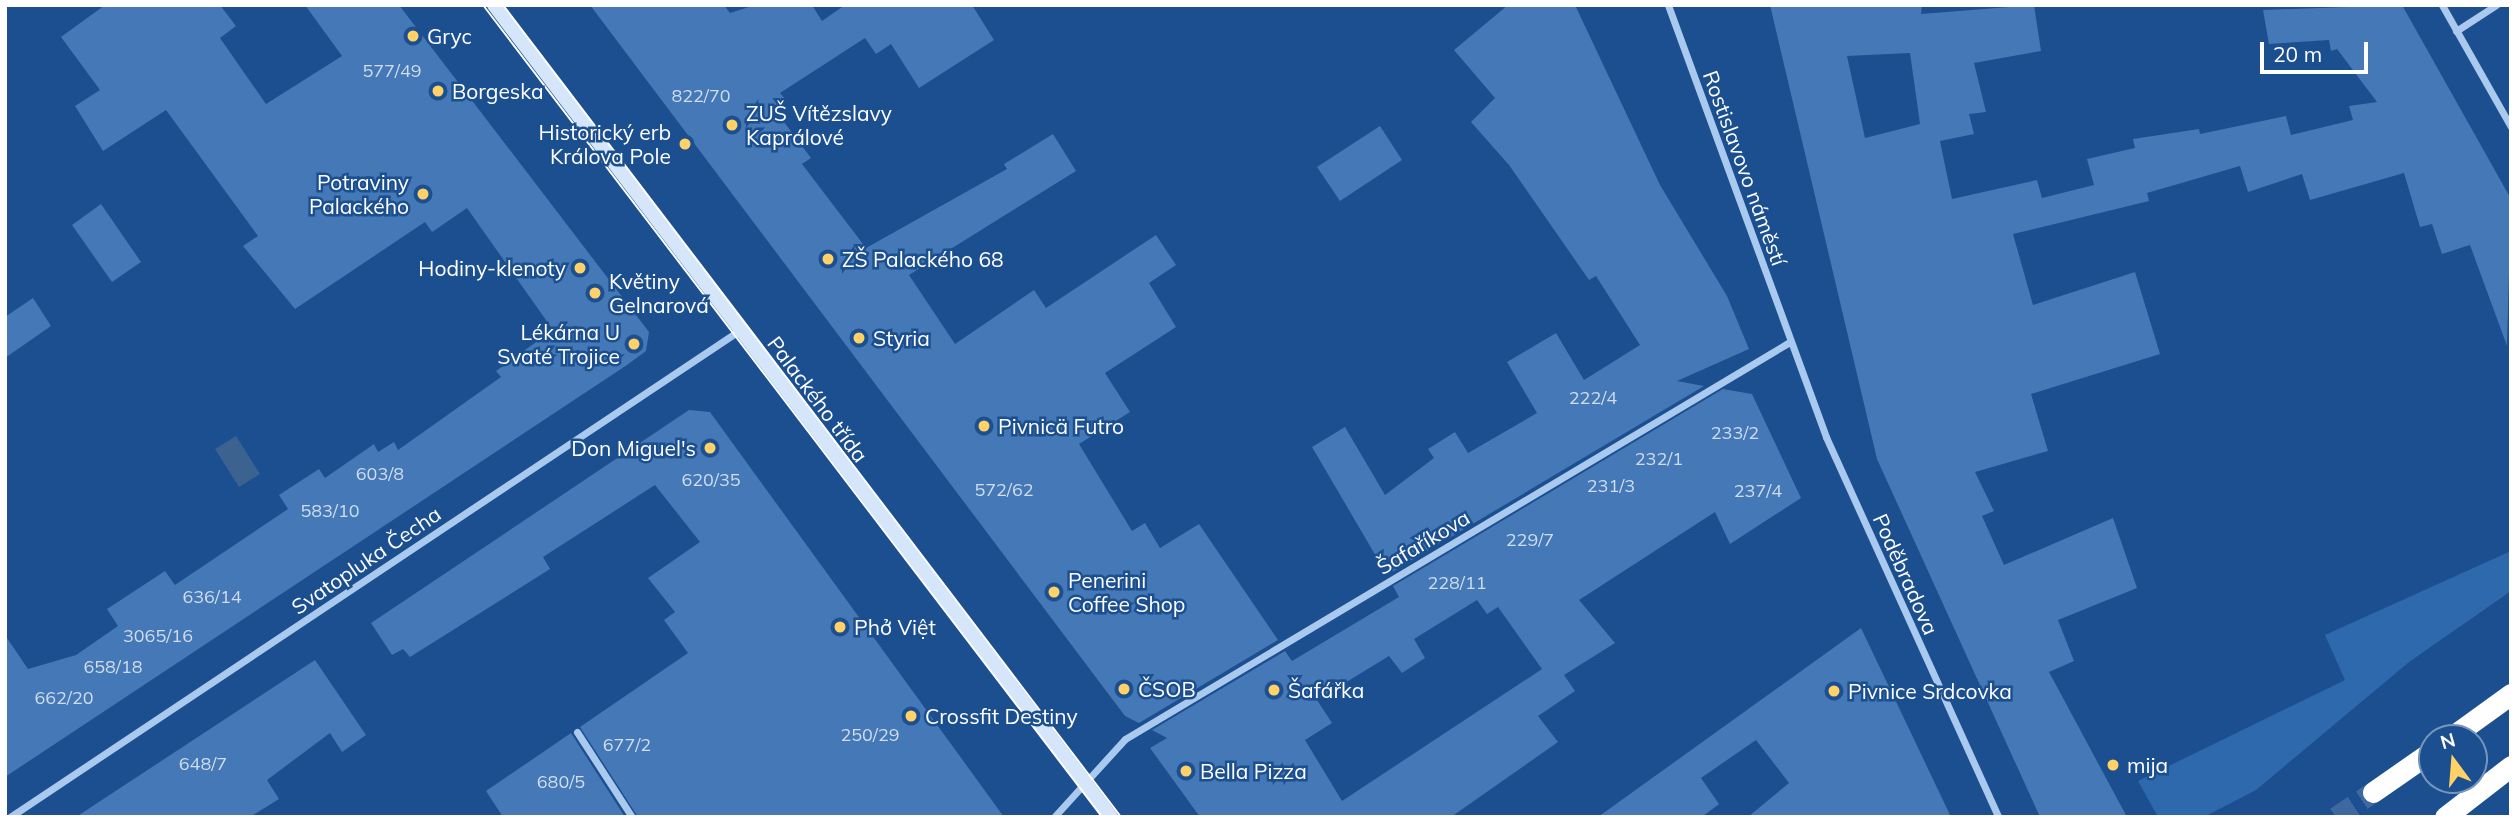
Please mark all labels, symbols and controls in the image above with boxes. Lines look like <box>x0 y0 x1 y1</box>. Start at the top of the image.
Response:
place label: Gryc <box>427 23 472 49</box>
marker: Gryc <box>405 28 421 44</box>
scale bar <box>2264 28 2372 72</box>
text: 20 m <box>2273 41 2322 67</box>
house number: 577/49 <box>362 60 422 82</box>
street label: Rostislavovo náměstí <box>1698 67 1792 269</box>
place label: Borgeska <box>452 78 544 104</box>
marker: Borgeska <box>430 83 446 99</box>
house number: 822/70 <box>671 85 731 107</box>
place label: ZUŠ Vítězslavy Kaprálové <box>746 100 892 150</box>
marker: ZUŠ Vítězslavy Kaprálové <box>724 117 740 133</box>
place label: Historický erb Králova Pole <box>539 119 671 169</box>
marker: Historický erb Králova Pole <box>677 136 693 152</box>
place label: Potraviny Palackého <box>309 169 409 219</box>
marker: Potraviny Palackého <box>415 186 431 202</box>
place label: ZŠ Palackého 68 <box>842 246 1004 272</box>
marker: ZŠ Palackého 68 <box>820 251 836 267</box>
place label: Hodiny-klenoty <box>418 255 566 281</box>
marker: Hodiny-klenoty <box>572 260 588 276</box>
place label: Květiny Gelnarová <box>609 268 709 318</box>
marker: Květiny Gelnarová <box>587 285 603 301</box>
place label: Lékárna U Svaté Trojice <box>497 319 620 369</box>
place label: Styria <box>873 325 930 351</box>
marker: Styria <box>851 330 867 346</box>
street label: Palackého třída <box>763 331 873 467</box>
marker: Lékárna U Svaté Trojice <box>626 336 642 352</box>
house number: 222/4 <box>1569 387 1617 409</box>
place label: Pivnicä Futro <box>998 413 1124 439</box>
marker: Pivnicä Futro <box>976 418 992 434</box>
house number: 233/2 <box>1711 422 1759 444</box>
place label: Don Miguel's <box>571 435 696 461</box>
marker: Don Miguel's <box>702 440 718 456</box>
house number: 232/1 <box>1635 448 1683 470</box>
house number: 603/8 <box>356 463 404 485</box>
house number: 620/35 <box>681 469 741 491</box>
house number: 231/3 <box>1587 475 1635 497</box>
house number: 572/62 <box>974 479 1034 501</box>
house number: 237/4 <box>1734 480 1782 502</box>
house number: 583/10 <box>300 500 360 522</box>
street label: Svatopluka Čecha <box>287 501 445 619</box>
street label: Šafaříkova <box>1372 504 1474 580</box>
street label: Poděbradova <box>1868 510 1944 638</box>
house number: 229/7 <box>1506 529 1554 551</box>
place label: Penerini Coffee Shop <box>1068 567 1185 617</box>
house number: 228/11 <box>1427 572 1487 594</box>
marker: Penerini Coffee Shop <box>1046 584 1062 600</box>
house number: 636/14 <box>182 586 242 608</box>
place label: Phở Việt <box>854 614 936 640</box>
marker: Phở Việt <box>832 619 848 635</box>
house number: 3065/16 <box>123 625 193 647</box>
house number: 658/18 <box>83 656 143 678</box>
place label: ČSOB <box>1138 676 1196 702</box>
place label: Šafářka <box>1288 677 1364 703</box>
place label: Pivnice Srdcovka <box>1848 678 2012 704</box>
marker: ČSOB <box>1116 681 1132 697</box>
marker: Šafářka <box>1266 682 1282 698</box>
marker: Pivnice Srdcovka <box>1826 683 1842 699</box>
house number: 662/20 <box>34 687 94 709</box>
place label: Crossfit Destiny <box>925 703 1078 729</box>
marker: Crossfit Destiny <box>903 708 919 724</box>
house number: 250/29 <box>840 724 900 746</box>
north arrow <box>2418 724 2488 794</box>
text: N <box>2438 727 2458 754</box>
house number: 677/2 <box>603 734 651 756</box>
place label: mija <box>2127 752 2168 778</box>
house number: 648/7 <box>179 753 227 775</box>
marker: mija <box>2105 757 2121 773</box>
place label: Bella Pizza <box>1200 758 1307 784</box>
marker: Bella Pizza <box>1178 763 1194 779</box>
house number: 680/5 <box>537 771 585 793</box>

